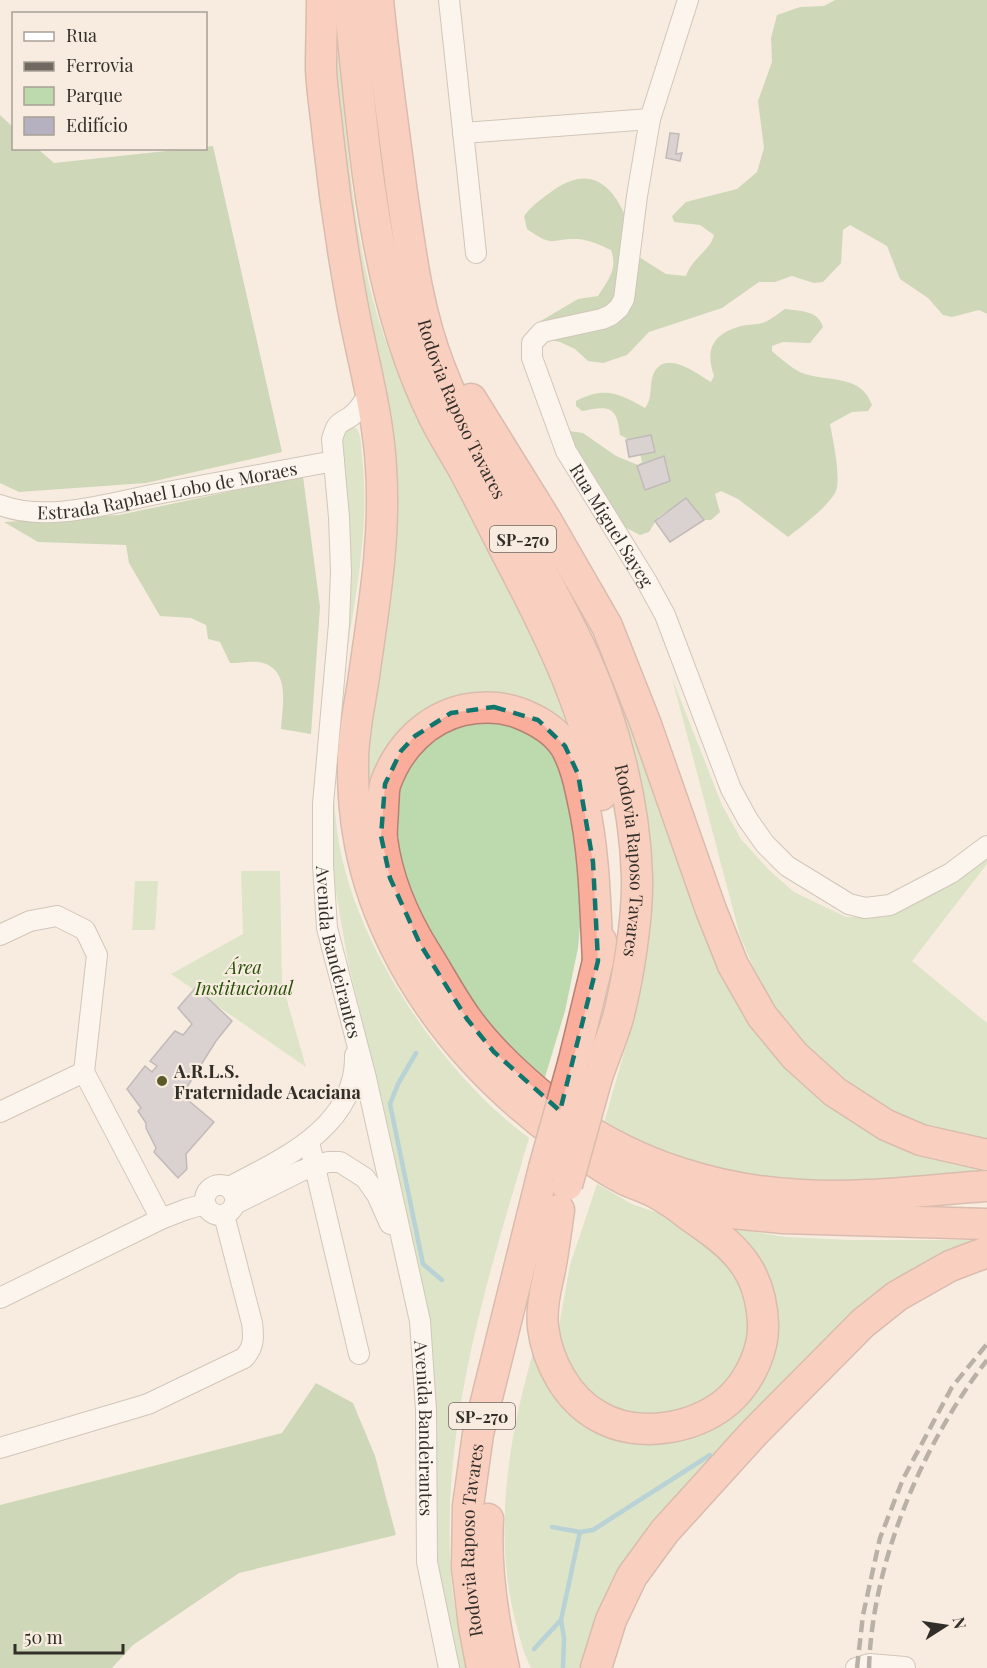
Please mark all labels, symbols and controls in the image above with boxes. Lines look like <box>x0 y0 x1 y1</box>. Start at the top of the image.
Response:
legend <box>12 12 207 150</box>
text: Rua <box>66 23 97 47</box>
text: Ferrovia <box>66 53 133 77</box>
text: Parque <box>66 83 123 107</box>
text: Edifício <box>66 113 128 137</box>
street label: Rodovia Raposo Tavares <box>413 316 512 503</box>
street label: Estrada Raphael Lobo de Moraes <box>37 456 299 524</box>
street label: Rua Miguel Sayeg <box>564 459 659 592</box>
road number: SP-270 <box>490 526 556 552</box>
street label: Rodovia Raposo Tavares <box>610 762 649 959</box>
street label: Avenida Bandeirantes <box>311 864 367 1041</box>
park label: Área Institucional <box>194 955 294 1000</box>
place label: A.R.L.S. Fraternidade Acaciana <box>173 1059 361 1104</box>
marker: A.R.L.S. Fraternidade Acaciana <box>155 1074 169 1088</box>
street label: Avenida Bandeirantes <box>409 1339 439 1516</box>
road number: SP-270 <box>449 1403 515 1429</box>
street label: Rodovia Raposo Tavares <box>455 1442 489 1639</box>
north arrow <box>915 1596 975 1656</box>
text: N <box>949 1615 972 1631</box>
scale bar <box>15 1617 123 1655</box>
text: 50 m <box>24 1625 63 1649</box>

